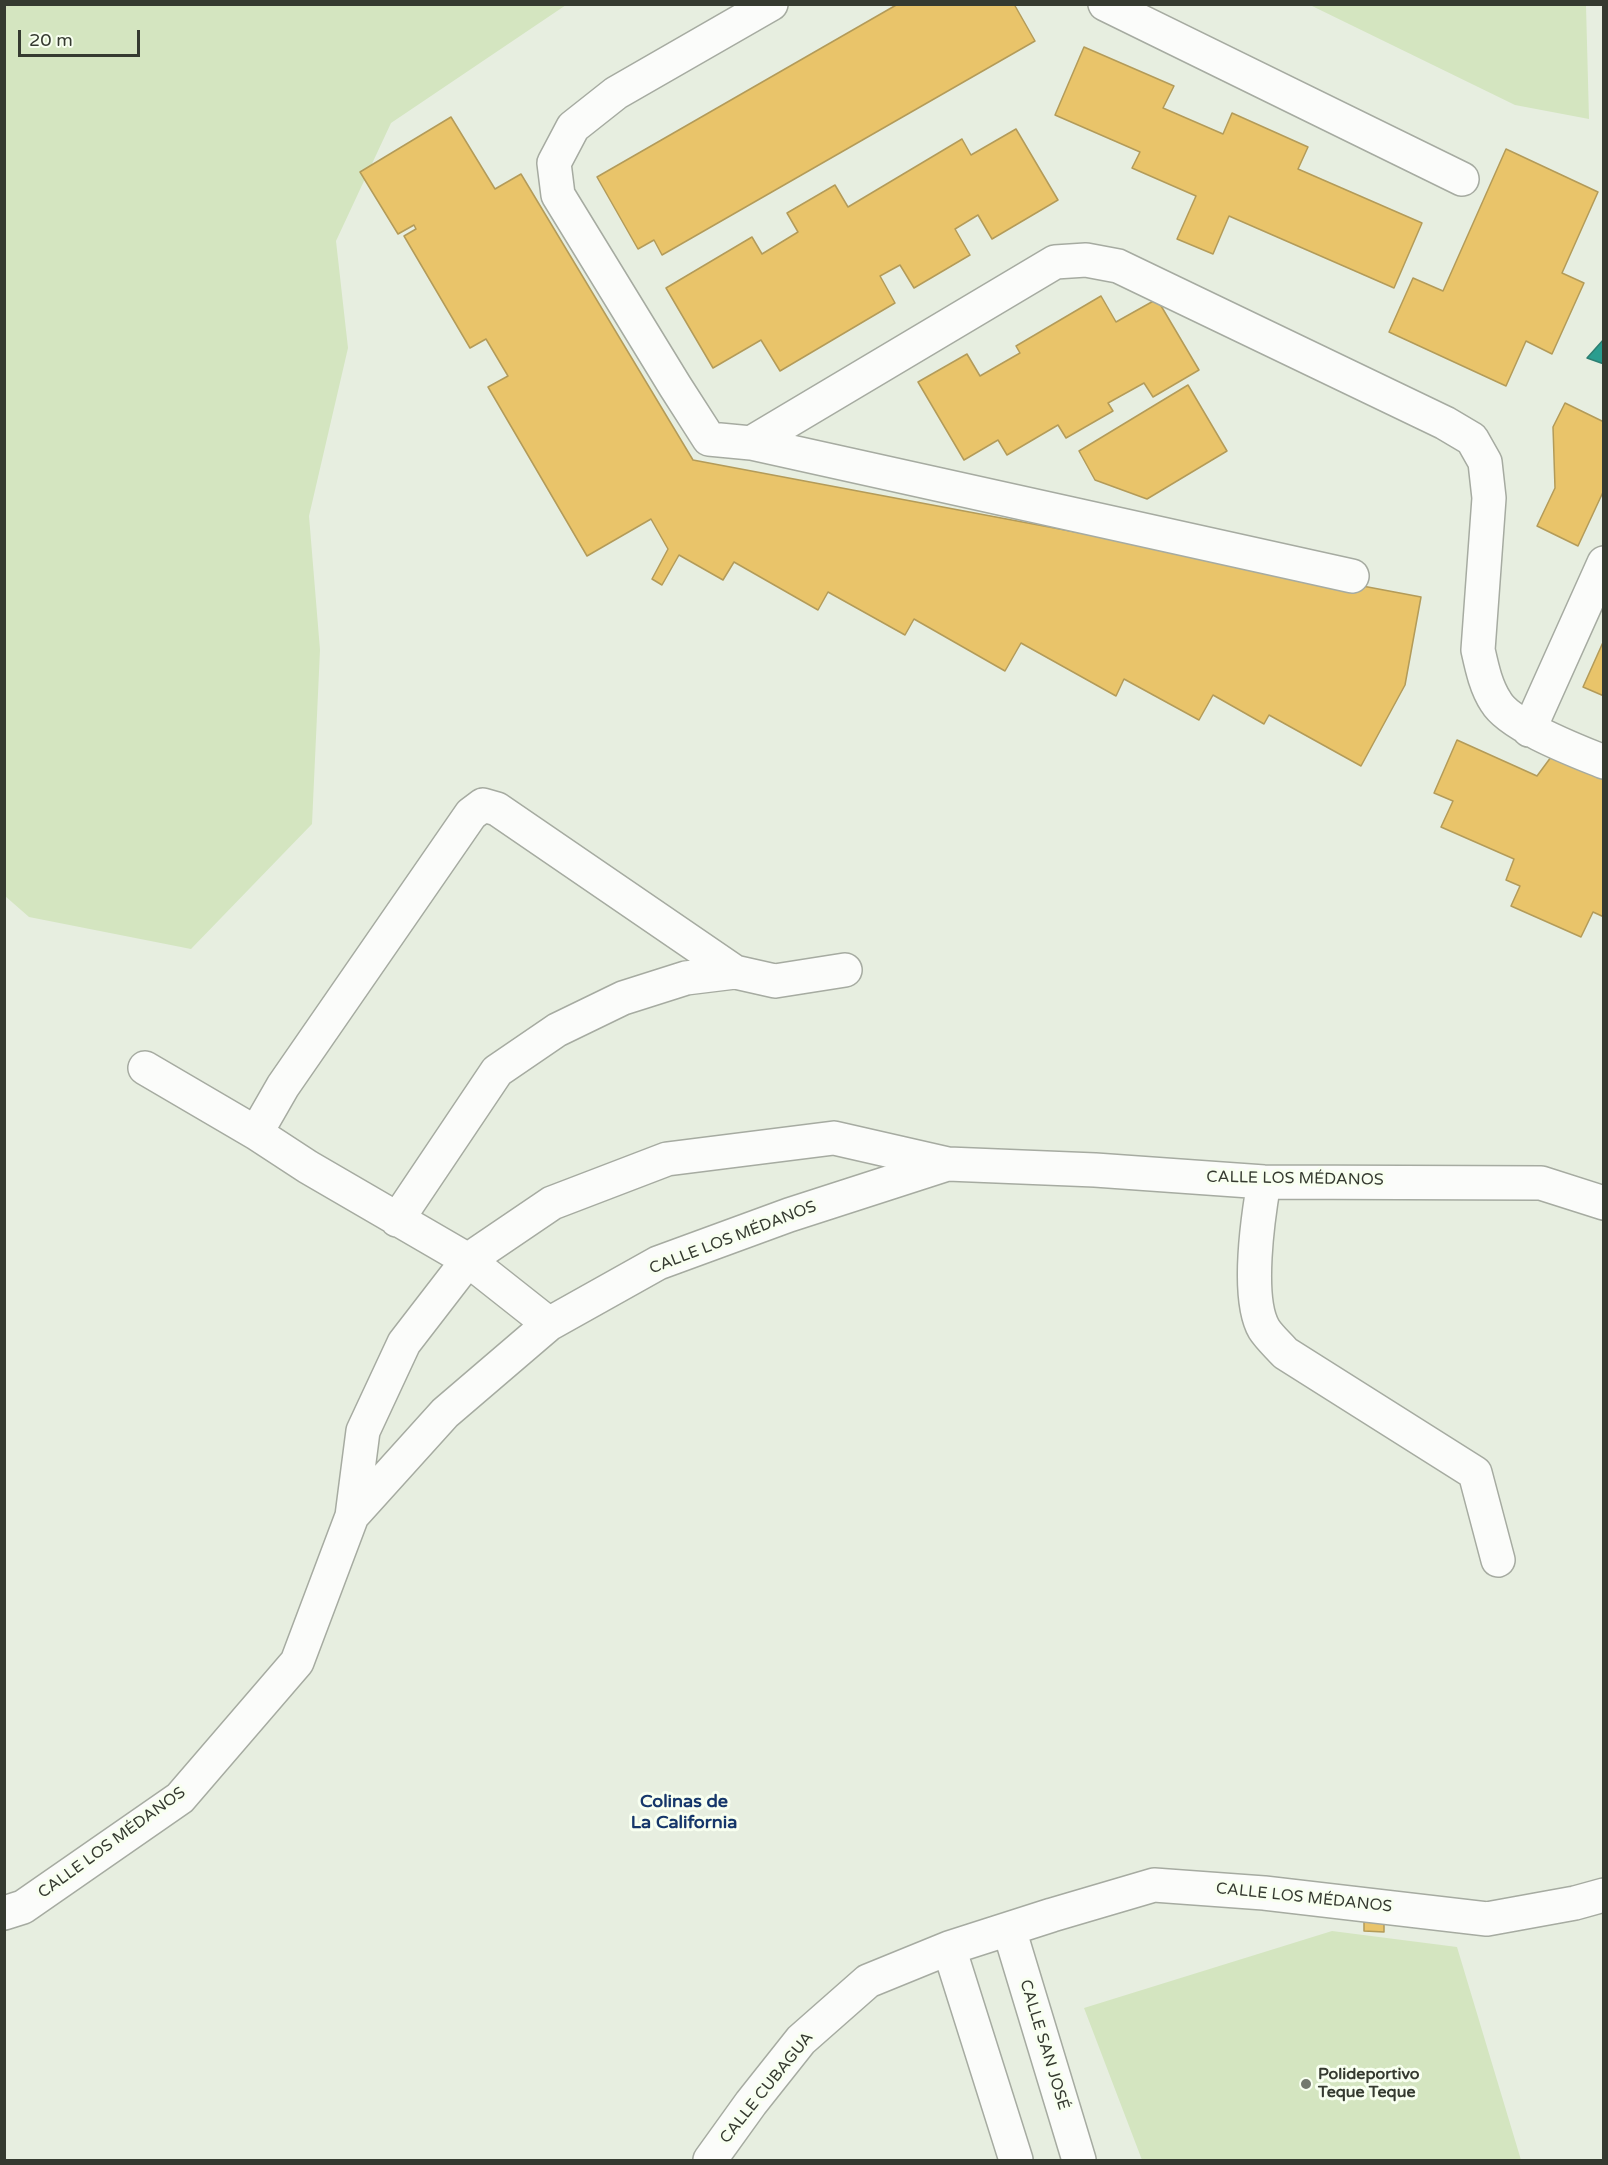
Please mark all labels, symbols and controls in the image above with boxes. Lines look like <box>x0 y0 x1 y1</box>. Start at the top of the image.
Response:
scale bar <box>21 18 142 56</box>
text: 20 m <box>29 29 73 51</box>
street label: CALLE LOS MÉDANOS <box>1206 1168 1384 1190</box>
street label: CALLE LOS MÉDANOS <box>647 1197 819 1279</box>
street label: CALLE LOS MÉDANOS <box>35 1783 189 1903</box>
district label: Colinas de La California <box>631 1791 737 1834</box>
street label: CALLE LOS MÉDANOS <box>1215 1879 1393 1917</box>
street label: CALLE SAN JOSÉ <box>1015 1978 1073 2112</box>
street label: CALLE CUBAGUA <box>716 2028 818 2148</box>
place label: Polideportivo Teque Teque <box>1318 2065 1420 2103</box>
marker: Polideportivo Teque Teque <box>1299 2077 1313 2091</box>

